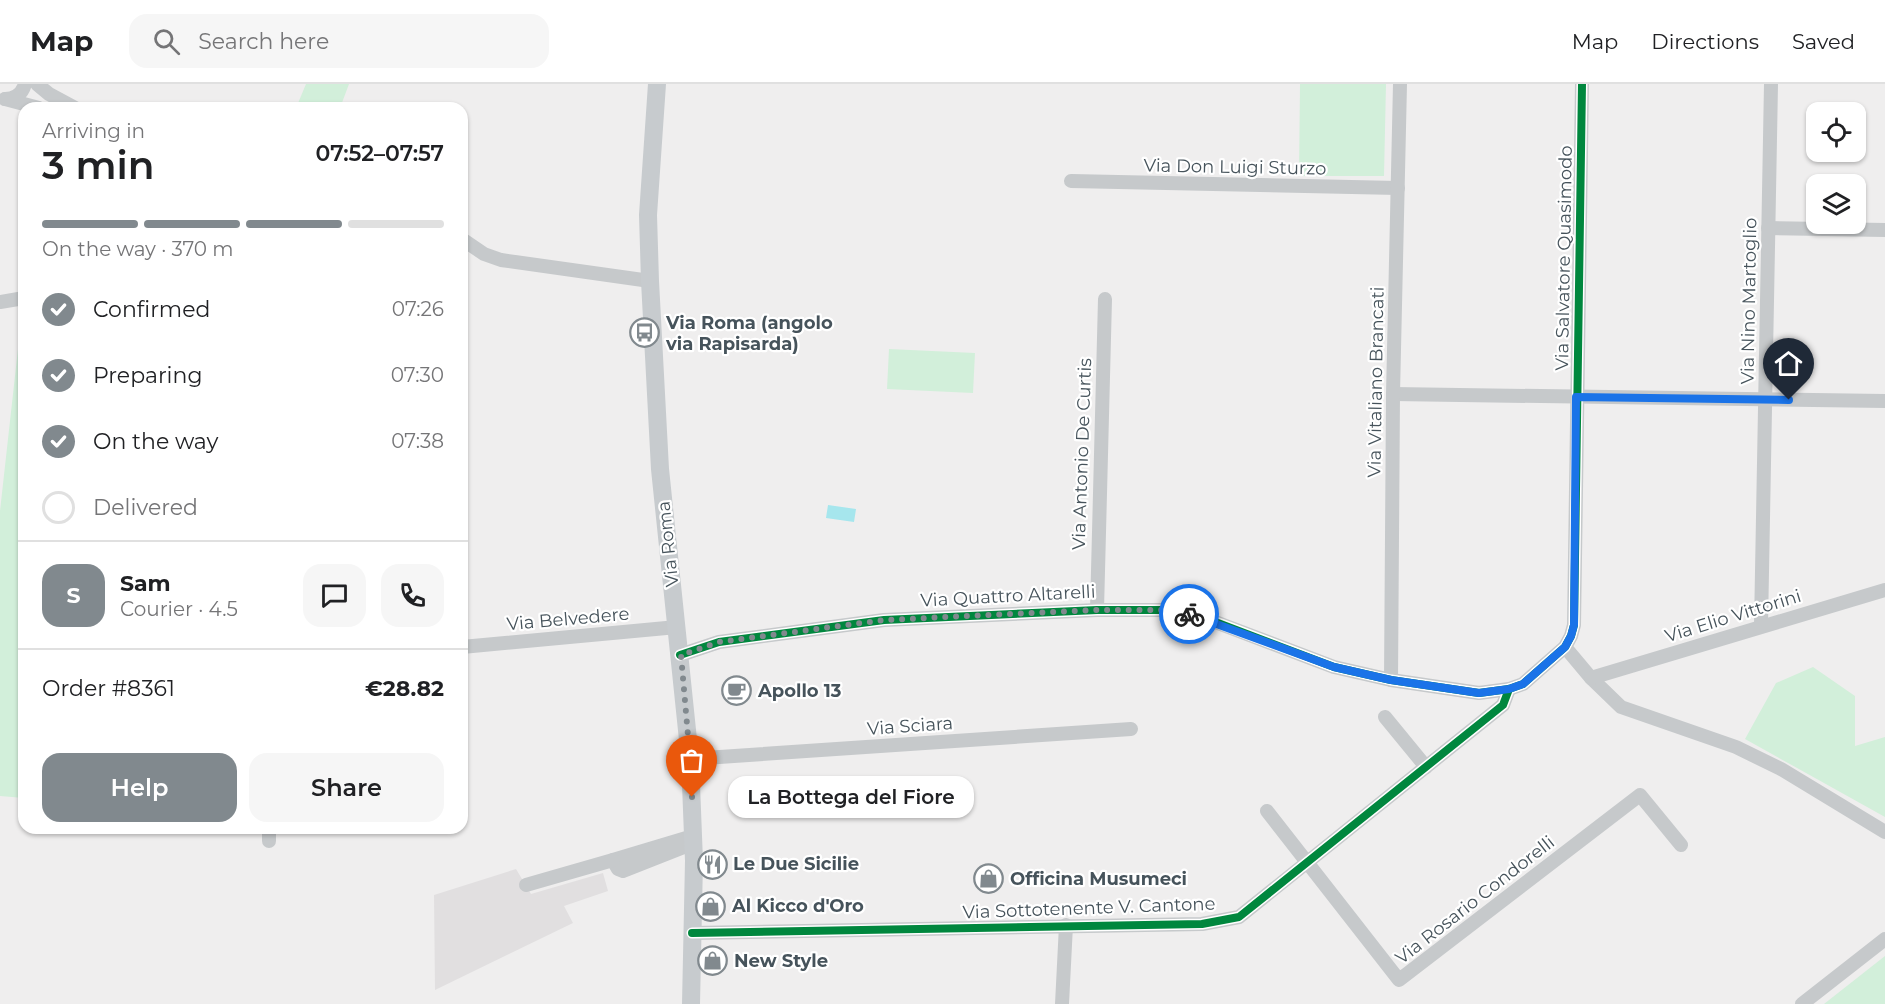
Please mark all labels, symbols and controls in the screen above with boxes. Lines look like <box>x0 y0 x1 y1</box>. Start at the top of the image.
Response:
search box <box>129 14 549 68</box>
text: Map <box>30 24 93 58</box>
icon: search <box>150 25 183 58</box>
text: Search here <box>198 28 329 55</box>
text: Map <box>1572 29 1618 54</box>
text: Directions <box>1651 29 1759 54</box>
text: Saved <box>1792 29 1855 54</box>
map controls <box>1806 102 1866 234</box>
button: locate <box>1806 102 1866 162</box>
text: Arriving in <box>42 119 145 143</box>
text: 07:52–07:57 <box>316 140 444 167</box>
text: 3 min <box>42 141 155 189</box>
street label: Via Salvatore Quasimodo <box>1551 145 1577 371</box>
street label: Via Don Luigi Sturzo <box>1143 154 1327 180</box>
button: layers <box>1806 174 1866 234</box>
street label: Via Nino Martoglio <box>1737 217 1761 385</box>
text: On the way · 370 m <box>42 237 234 261</box>
street label: Via Vitaliano Brancati <box>1363 286 1389 478</box>
icon: check <box>42 293 75 326</box>
text: Confirmed <box>93 296 210 323</box>
text: 07:26 <box>392 297 444 321</box>
place label: Via Roma (angolo via Rapisarda) <box>665 312 833 355</box>
bus stop icon: Via Roma (angolo via Rapisarda) <box>629 317 661 349</box>
pin <box>1763 338 1814 400</box>
icon: home <box>1772 347 1805 380</box>
street label: Via Antonio De Curtis <box>1068 357 1096 550</box>
icon: check <box>42 359 75 392</box>
text: Preparing <box>93 362 202 389</box>
text: 07:30 <box>391 363 444 387</box>
icon: check <box>42 425 75 458</box>
text: On the way <box>93 428 218 455</box>
text: 07:38 <box>391 429 444 453</box>
text: Delivered <box>93 494 198 521</box>
street label: Via Roma <box>653 500 683 588</box>
button: chat <box>303 564 366 627</box>
button: phone <box>381 564 444 627</box>
text: Sam <box>120 570 171 597</box>
street label: Via Quattro Altarelli <box>920 580 1096 612</box>
text: S <box>66 582 81 609</box>
courier <box>1159 584 1219 644</box>
street label: Via Elio Vittorini <box>1662 585 1804 647</box>
text: Courier · 4.5 <box>120 597 238 621</box>
icon: bike <box>1173 598 1206 631</box>
street label: Via Belvedere <box>506 603 630 635</box>
text: Order #8361 <box>42 675 175 702</box>
text: €28.82 <box>365 675 444 702</box>
cafe icon: Apollo 13 <box>721 675 753 707</box>
place label: Apollo 13 <box>757 680 842 702</box>
street label: Via Sciara <box>866 712 954 740</box>
pin <box>666 735 717 797</box>
icon: bag <box>675 744 708 777</box>
button: Help <box>42 753 237 822</box>
button: Share <box>249 753 444 822</box>
callout: La Bottega del Fiore <box>728 776 974 818</box>
text: La Bottega del Fiore <box>747 785 955 809</box>
street label: Via Rosario Condorelli <box>1391 831 1559 969</box>
restaurant icon: Le Due Sicilie <box>696 848 728 880</box>
place label: Le Due Sicilie <box>733 853 859 875</box>
shop icon: Officina Musumeci <box>973 863 1005 895</box>
place label: Officina Musumeci <box>1010 868 1187 890</box>
shop icon: Al Kicco d'Oro <box>695 890 727 922</box>
street label: Via Sottotenente V. Cantone <box>962 893 1216 923</box>
place label: Al Kicco d'Oro <box>731 895 864 917</box>
shop icon: New Style <box>697 945 729 977</box>
place label: New Style <box>734 950 828 972</box>

